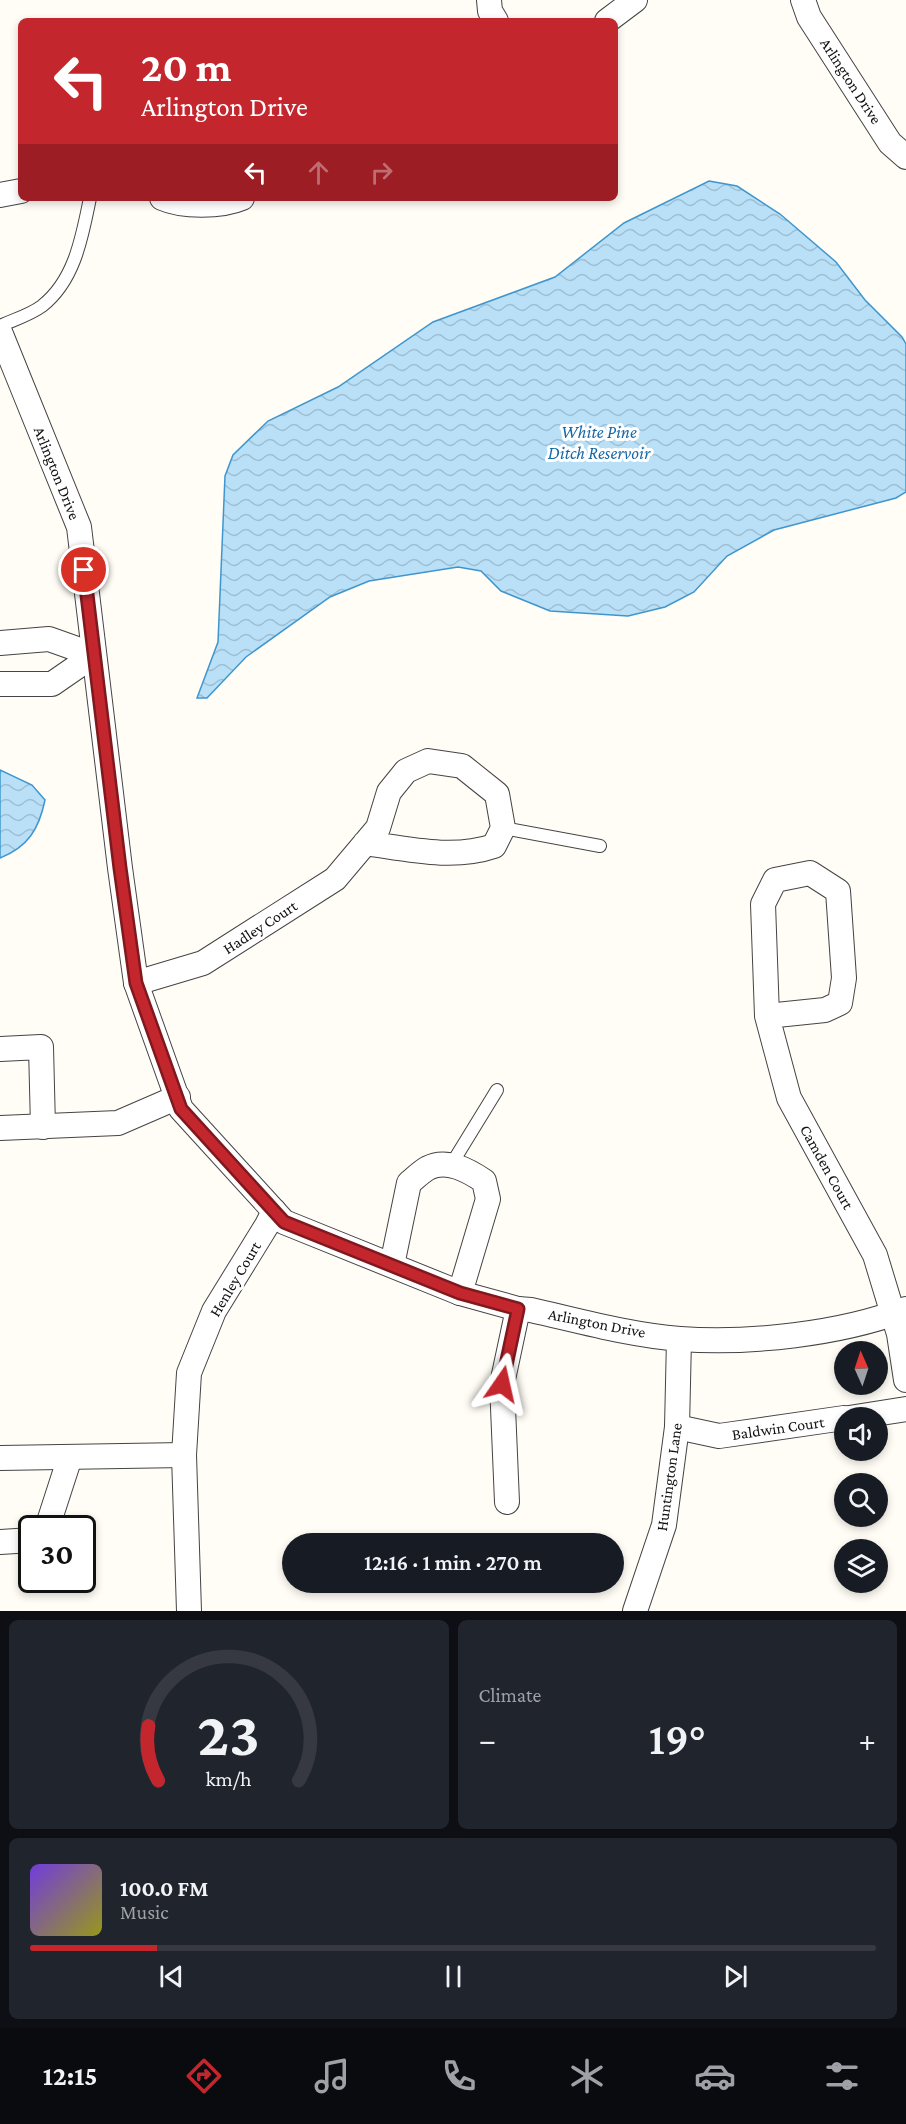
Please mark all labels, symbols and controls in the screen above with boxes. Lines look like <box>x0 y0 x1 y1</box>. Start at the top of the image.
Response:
street label: Arlington Drive <box>816 35 885 128</box>
icon: left <box>42 42 120 120</box>
text: 20 m <box>141 43 232 90</box>
text: Arlington Drive <box>141 92 308 122</box>
icon: left <box>239 156 272 189</box>
icon: ahead <box>302 156 335 189</box>
icon: right <box>365 156 398 189</box>
water label: White Pine Ditch Reservoir <box>548 422 651 463</box>
street label: Arlington Drive <box>30 424 83 522</box>
pin <box>58 544 109 595</box>
icon: arrive <box>67 553 100 586</box>
street label: Hadley Court <box>220 896 301 958</box>
street label: Camden Court <box>797 1122 857 1213</box>
street label: Henley Court <box>206 1238 265 1320</box>
street label: Arlington Drive <box>547 1305 647 1342</box>
north arrow <box>834 1341 888 1395</box>
map controls <box>834 1341 888 1593</box>
position arrow <box>470 1352 534 1416</box>
button: sound <box>834 1407 888 1461</box>
street label: Baldwin Court <box>731 1413 826 1443</box>
street label: Huntington Lane <box>653 1422 686 1532</box>
button: search <box>834 1473 888 1527</box>
speed limit sign: 30 <box>18 1515 96 1593</box>
button: layers <box>834 1539 888 1593</box>
text: 12:16 · 1 min · 270 m <box>364 1550 542 1575</box>
text: Climate <box>479 1684 541 1706</box>
text: 23 <box>198 1699 260 1768</box>
text: 19° <box>649 1714 706 1764</box>
text: − <box>479 1721 496 1758</box>
text: + <box>859 1721 876 1758</box>
text: km/h <box>206 1768 252 1792</box>
text: 100.0 FM <box>120 1876 208 1901</box>
text: Music <box>120 1901 169 1923</box>
icon: previous <box>155 1960 188 1993</box>
icon: pause <box>437 1960 470 1993</box>
icon: next <box>719 1960 752 1993</box>
icon: directions <box>183 2055 225 2097</box>
icon: music <box>311 2055 353 2097</box>
icon: phone <box>438 2055 480 2097</box>
icon: climate <box>566 2055 608 2097</box>
icon: car <box>694 2055 736 2097</box>
icon: filters <box>821 2055 863 2097</box>
text: 12:15 <box>43 2061 98 2091</box>

